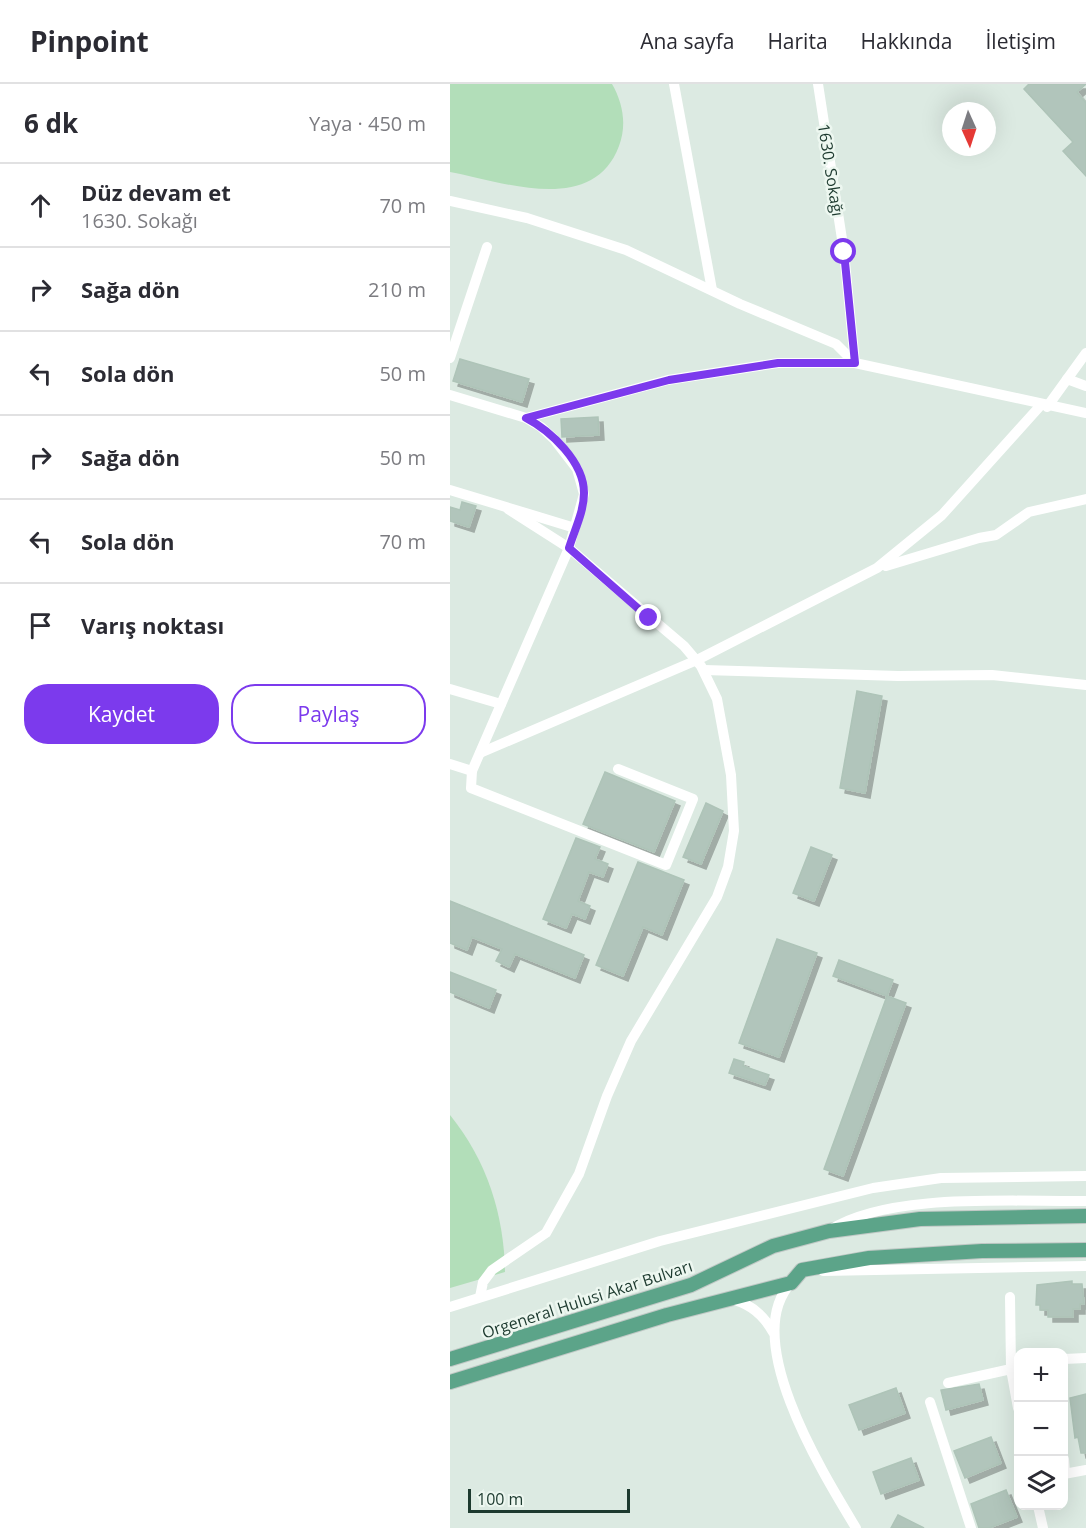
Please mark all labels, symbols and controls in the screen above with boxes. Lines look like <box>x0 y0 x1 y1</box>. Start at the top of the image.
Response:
text: Pinpoint <box>30 22 149 60</box>
text: Ana sayfa <box>640 27 734 55</box>
text: Harita <box>767 27 828 55</box>
text: Hakkında <box>861 27 953 55</box>
text: İletişim <box>986 27 1056 55</box>
north arrow <box>942 102 996 156</box>
text: 6 dk <box>24 105 78 141</box>
text: Yaya · 450 m <box>309 110 426 137</box>
street label: 1630. Sokağı <box>813 122 849 218</box>
text: Düz devam et <box>81 177 231 207</box>
icon: ahead <box>24 189 57 222</box>
text: 70 m <box>379 192 426 219</box>
text: 1630. Sokağı <box>81 207 198 234</box>
route start <box>830 238 856 264</box>
icon: right <box>24 273 57 306</box>
text: Sağa dön <box>81 274 180 304</box>
text: 210 m <box>368 276 426 303</box>
icon: left <box>24 357 57 390</box>
text: Sola dön <box>81 358 174 388</box>
text: 50 m <box>379 360 426 387</box>
icon: right <box>24 441 57 474</box>
text: Sağa dön <box>81 442 180 472</box>
text: 50 m <box>379 444 426 471</box>
icon: left <box>24 525 57 558</box>
text: Sola dön <box>81 526 174 556</box>
text: 70 m <box>379 528 426 555</box>
route end <box>635 604 661 630</box>
icon: arrive <box>24 609 57 642</box>
text: Varış noktası <box>81 610 224 640</box>
button: Kaydet <box>24 684 219 744</box>
button: Paylaş <box>231 684 426 744</box>
street label: Orgeneral Hulusi Akar Bulvarı <box>479 1255 695 1343</box>
map controls <box>1014 1348 1068 1510</box>
button: + <box>1014 1348 1068 1402</box>
button: − <box>1014 1402 1068 1456</box>
button: layers <box>1014 1456 1068 1510</box>
scale bar <box>468 1486 630 1514</box>
text: 100 m <box>477 1488 523 1510</box>

